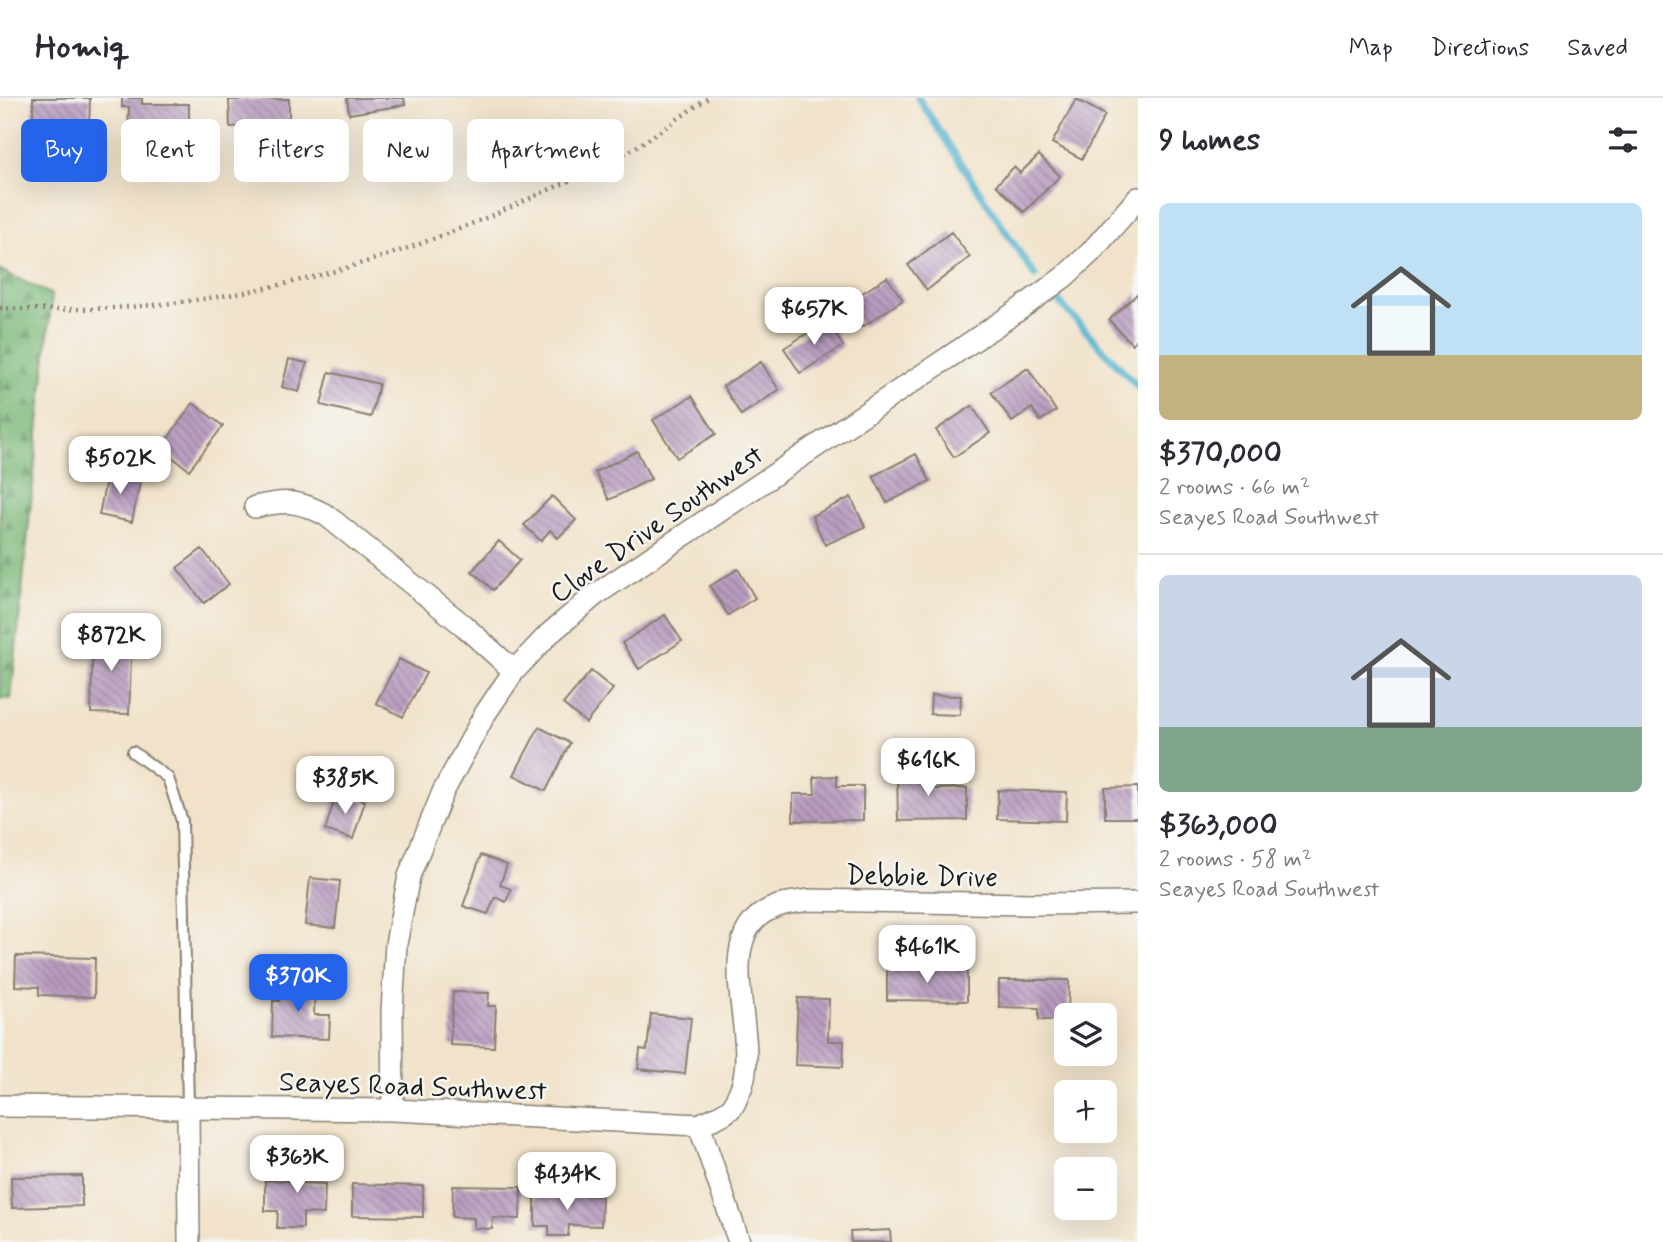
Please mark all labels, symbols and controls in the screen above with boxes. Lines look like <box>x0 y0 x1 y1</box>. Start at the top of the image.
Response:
text: Homiq <box>35 26 130 70</box>
text: Map <box>1349 33 1393 64</box>
text: Directions <box>1431 33 1529 64</box>
text: Saved <box>1567 33 1628 64</box>
chip: Buy <box>21 119 107 182</box>
chip: Rent <box>121 119 220 182</box>
chip: Filters <box>234 119 349 182</box>
chip: New <box>363 119 453 182</box>
chip: Apartment <box>467 119 624 182</box>
text: 9 homes <box>1159 121 1260 160</box>
icon: filters <box>1604 121 1642 159</box>
icon: home <box>1338 248 1464 374</box>
pin: $657K <box>765 288 863 347</box>
text: $657K <box>781 295 847 325</box>
text: $370,000 <box>1159 434 1282 473</box>
pin: $502K <box>71 436 169 496</box>
street label: Clove Drive Southwest <box>543 437 772 613</box>
text: $502K <box>85 444 155 474</box>
text: 2 rooms · 66 m² <box>1159 473 1310 503</box>
text: Seayes Road Southwest <box>1159 503 1379 533</box>
pin: $872K <box>62 614 160 673</box>
icon: home <box>1338 620 1464 746</box>
text: $872K <box>77 621 145 651</box>
pin: $616K <box>879 738 977 798</box>
text: $616K <box>897 746 959 776</box>
pin: $385K <box>296 756 394 816</box>
text: $385K <box>312 764 378 794</box>
text: $363,000 <box>1159 806 1278 845</box>
text: 2 rooms · 58 m² <box>1159 845 1312 875</box>
street label: Debbie Drive <box>846 858 998 897</box>
text: Seayes Road Southwest <box>1159 875 1379 905</box>
pin: $461K <box>878 926 976 985</box>
text: $461K <box>895 933 959 963</box>
pin: $370K <box>249 954 347 1014</box>
text: $370K <box>265 962 331 992</box>
map controls <box>1054 1003 1117 1220</box>
button: layers <box>1054 1003 1117 1066</box>
street label: Seayes Road Southwest <box>278 1064 548 1111</box>
button: + <box>1054 1080 1117 1143</box>
pin: $363K <box>248 1136 346 1195</box>
text: $363K <box>266 1143 328 1173</box>
pin: $434K <box>518 1152 616 1212</box>
button: − <box>1054 1157 1117 1220</box>
text: $434K <box>534 1160 600 1190</box>

